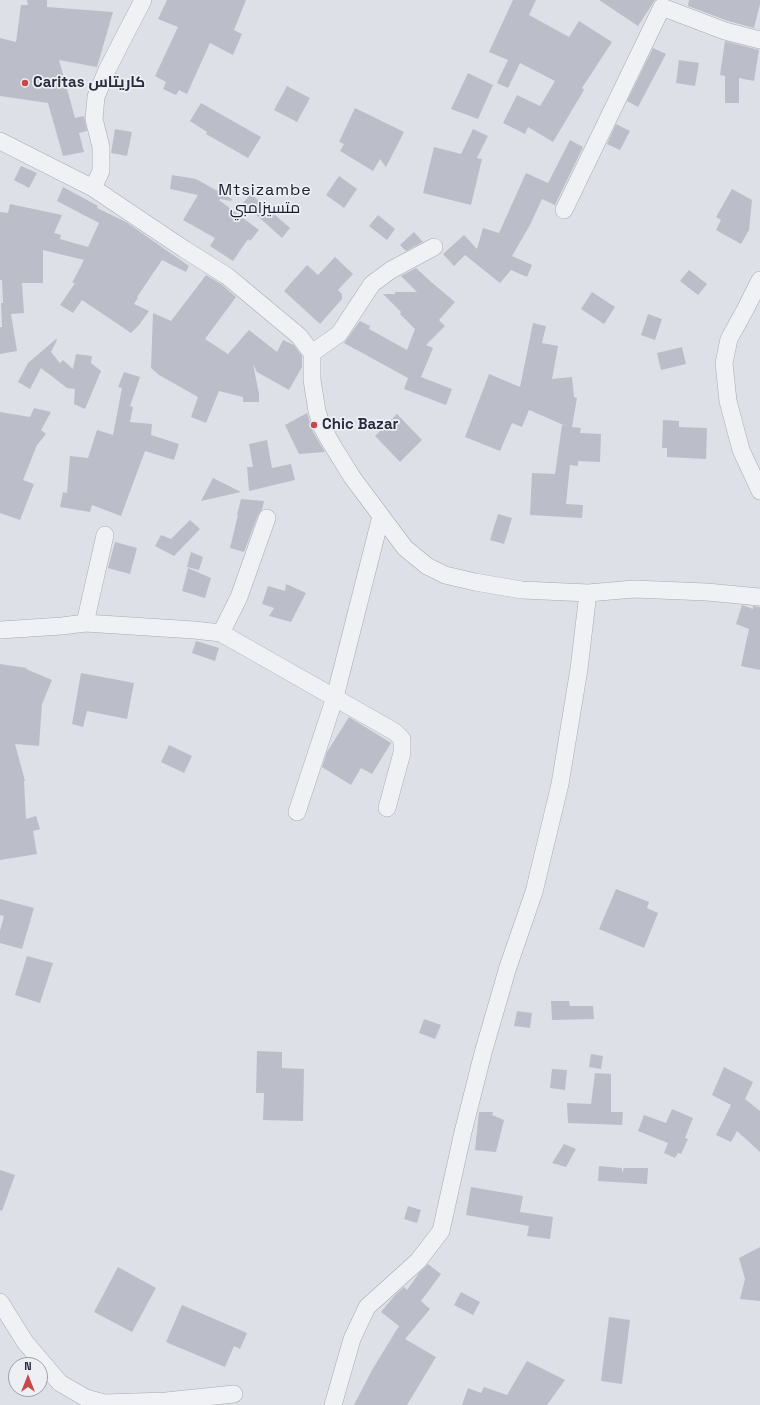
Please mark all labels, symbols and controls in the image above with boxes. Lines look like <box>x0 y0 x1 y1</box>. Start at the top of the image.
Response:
place label: Caritas كاريتاس <box>33 74 145 92</box>
marker: Caritas كاريتاس <box>20 78 30 88</box>
district label: Mtsizambe متسيزامبي <box>218 181 312 219</box>
place label: Chic Bazar <box>322 416 398 434</box>
marker: Chic Bazar <box>309 420 319 430</box>
north arrow <box>8 1357 48 1397</box>
text: N <box>24 1359 32 1373</box>

